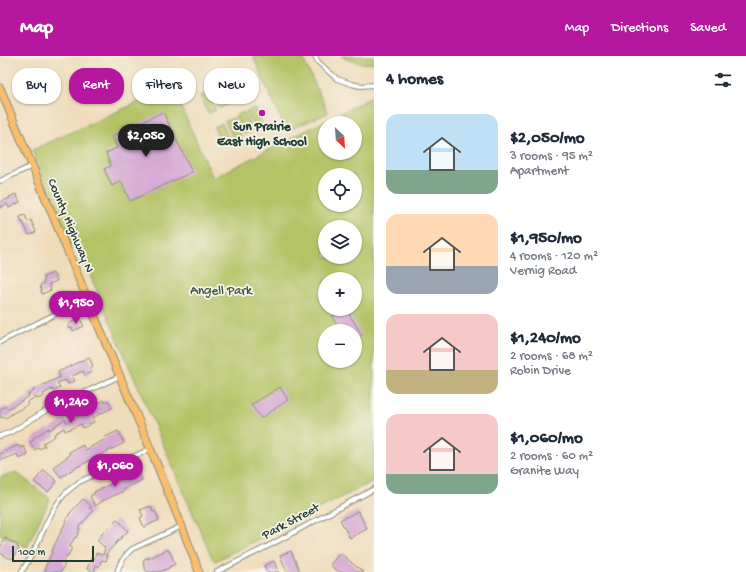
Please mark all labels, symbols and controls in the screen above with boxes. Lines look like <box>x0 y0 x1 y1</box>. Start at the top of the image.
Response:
text: Map <box>20 17 53 40</box>
text: Map <box>565 20 589 37</box>
text: Directions <box>611 20 668 37</box>
text: Saved <box>690 20 726 37</box>
chip: Buy <box>12 68 61 104</box>
chip: Rent <box>69 68 124 104</box>
chip: Filters <box>132 68 196 104</box>
chip: New <box>204 68 259 104</box>
icon: filters <box>712 69 734 91</box>
text: 4 homes <box>386 70 443 90</box>
marker: Sun Prairie East High School <box>257 108 267 118</box>
north arrow <box>318 116 362 160</box>
map controls <box>318 116 362 368</box>
place label: Sun Prairie East High School <box>217 120 307 150</box>
pin: $2,050 <box>113 124 179 158</box>
text: $2,050 <box>127 129 165 144</box>
text: $2,050/mo <box>510 129 585 149</box>
icon: home <box>418 130 466 178</box>
text: 3 rooms · 95 m² <box>510 149 593 164</box>
text: Apartment <box>510 164 569 179</box>
button: locate <box>318 168 362 212</box>
street label: County Highway N <box>43 177 97 275</box>
button: layers <box>318 220 362 264</box>
text: $1,950/mo <box>510 229 582 249</box>
icon: home <box>418 230 466 278</box>
text: 4 rooms · 120 m² <box>510 249 598 264</box>
text: Vernig Road <box>510 264 576 279</box>
button: + <box>318 272 362 316</box>
park label: Angell Park <box>190 284 253 299</box>
pin: $1,950 <box>43 291 109 325</box>
text: $1,950 <box>58 296 94 311</box>
button: − <box>318 324 362 368</box>
text: $1,240/mo <box>510 329 581 349</box>
icon: home <box>418 330 466 378</box>
text: 2 rooms · 68 m² <box>510 349 593 364</box>
text: Robin Drive <box>510 364 571 379</box>
pin: $1,240 <box>38 390 104 424</box>
text: $1,240 <box>53 395 89 410</box>
text: $1,060/mo <box>510 429 583 449</box>
icon: home <box>418 430 466 478</box>
text: 2 rooms · 60 m² <box>510 449 593 464</box>
pin: $1,060 <box>82 454 148 488</box>
text: $1,060 <box>97 459 133 474</box>
text: Granite Way <box>510 464 579 479</box>
street label: Park Street <box>259 500 324 544</box>
scale bar <box>12 544 94 563</box>
text: 100 m <box>18 547 45 559</box>

